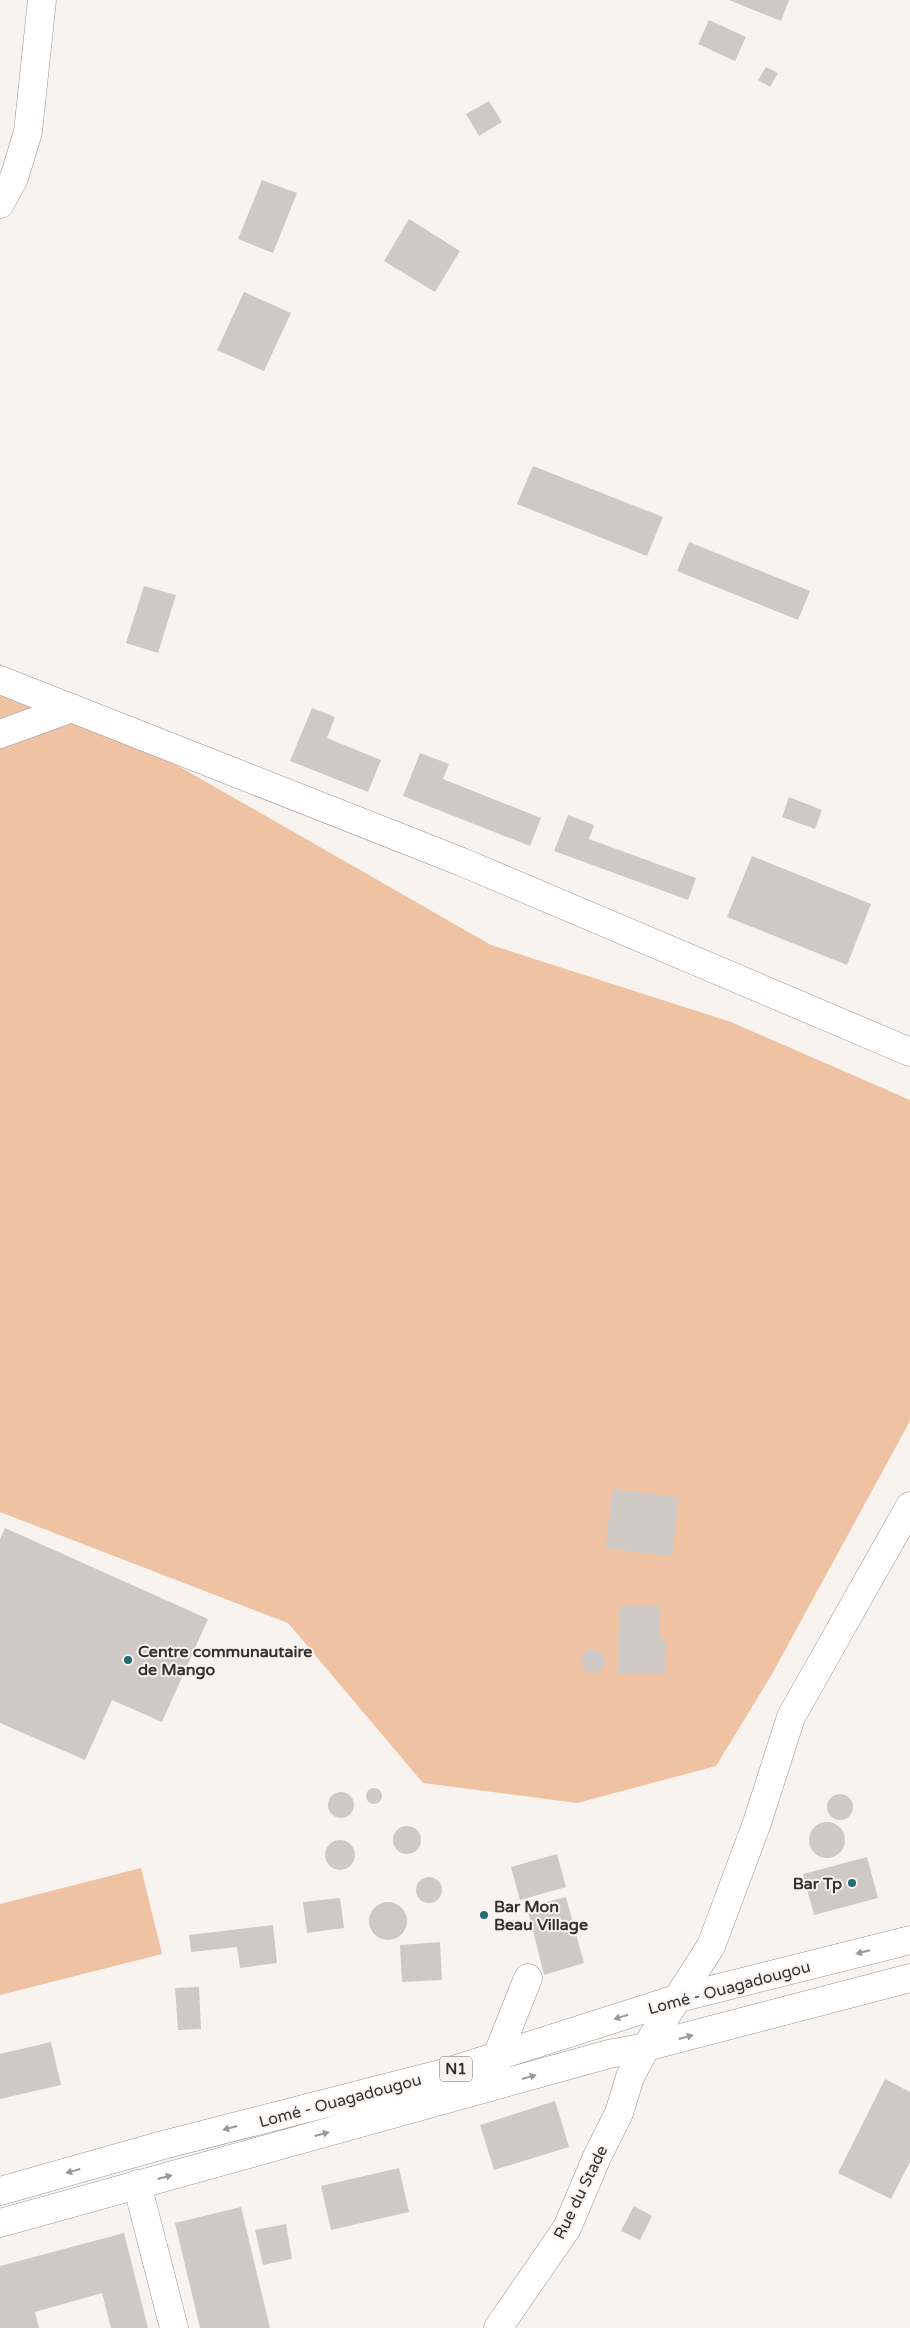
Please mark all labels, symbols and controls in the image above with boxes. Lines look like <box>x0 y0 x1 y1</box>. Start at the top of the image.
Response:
place label: Centre communautaire de Mango <box>138 1642 312 1680</box>
marker: Centre communautaire de Mango <box>122 1654 134 1666</box>
place label: Bar Tp <box>793 1874 842 1894</box>
marker: Bar Tp <box>846 1877 858 1889</box>
place label: Bar Mon Beau Village <box>494 1897 588 1935</box>
marker: Bar Mon Beau Village <box>478 1909 490 1921</box>
one-way arrow <box>855 1948 870 1956</box>
street label: Lomé - Ouagadougou <box>646 1957 813 2019</box>
one-way arrow <box>614 2013 629 2021</box>
one-way arrow <box>679 2032 694 2040</box>
road number: N1 <box>440 2056 472 2082</box>
street label: Lomé - Ouagadougou <box>257 2070 424 2132</box>
one-way arrow <box>522 2073 537 2081</box>
one-way arrow <box>222 2124 237 2132</box>
one-way arrow <box>314 2130 329 2138</box>
street label: Rue du Stade <box>550 2142 612 2243</box>
one-way arrow <box>65 2167 80 2175</box>
one-way arrow <box>157 2172 172 2180</box>

